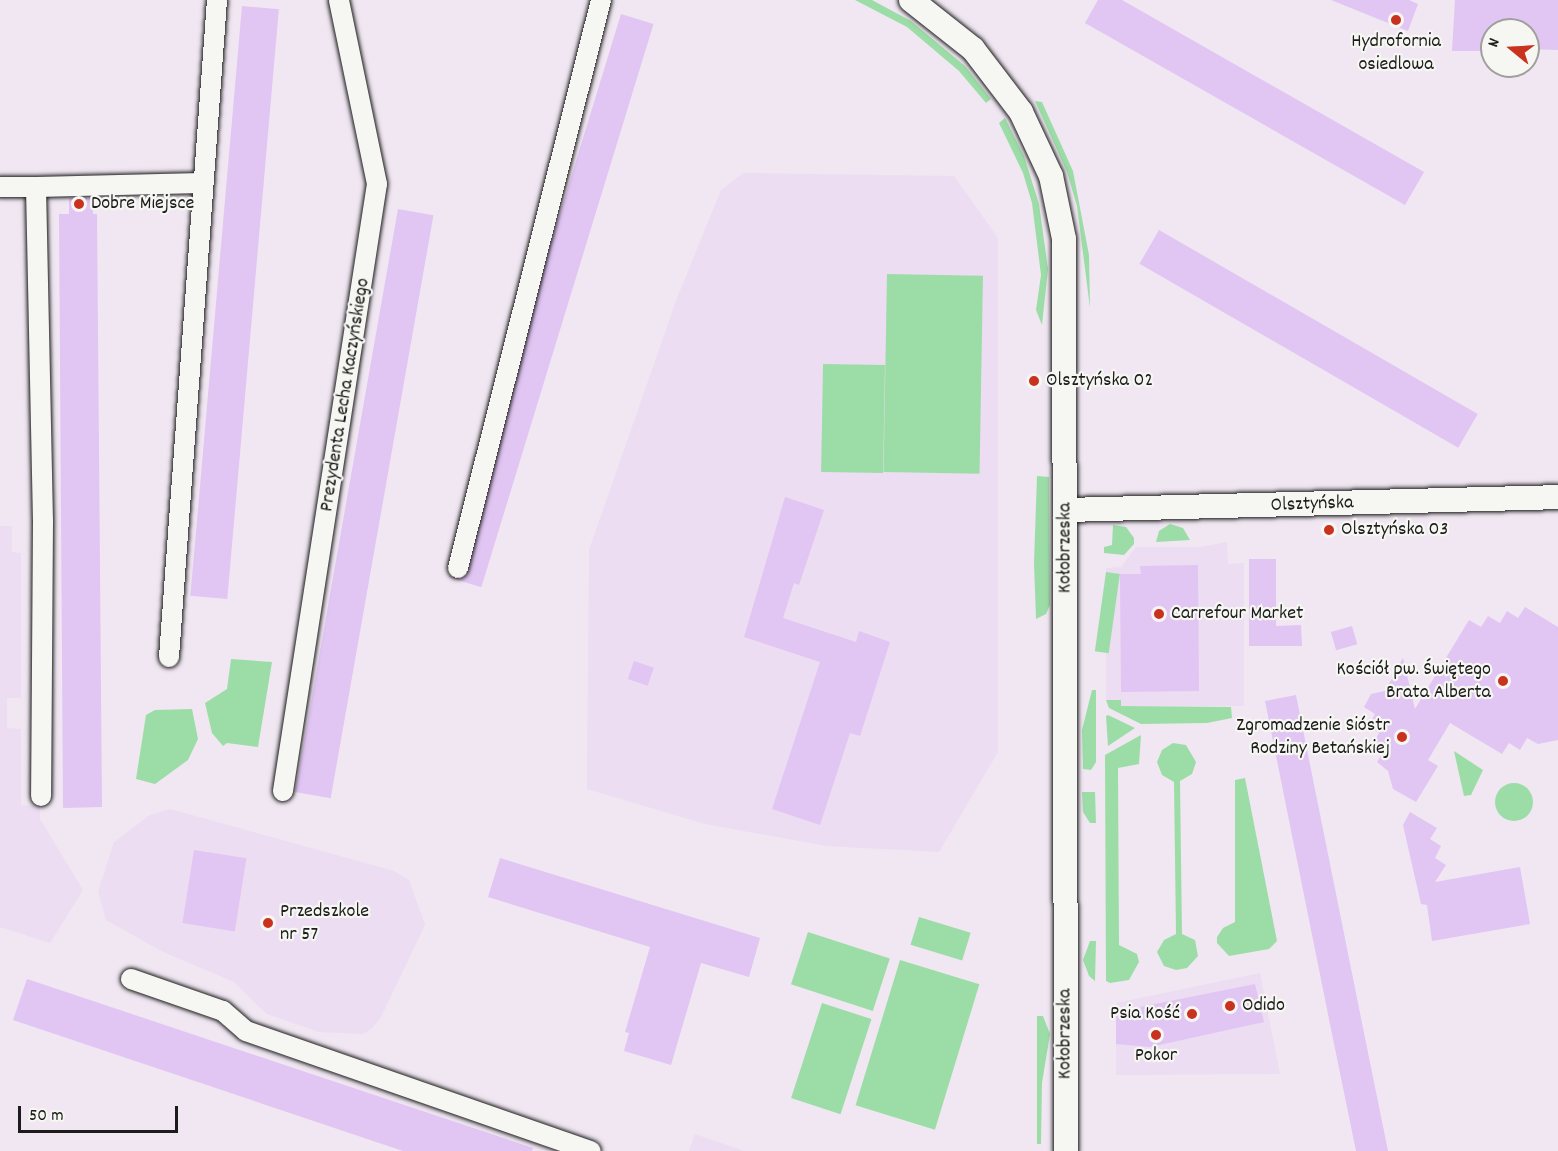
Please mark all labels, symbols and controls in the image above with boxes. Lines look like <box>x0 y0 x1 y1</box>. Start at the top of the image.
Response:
marker: Hydrofornia osiedlowa <box>1389 13 1403 27</box>
north arrow <box>1480 18 1540 78</box>
place label: Hydrofornia osiedlowa <box>1351 30 1441 77</box>
text: N <box>1482 36 1506 50</box>
place label: Dobre Miejsce <box>91 192 194 216</box>
marker: Dobre Miejsce <box>72 197 86 211</box>
street label: Prezydenta Lecha Kaczyńskiego <box>316 276 376 514</box>
place label: Olsztyńska 02 <box>1046 369 1153 393</box>
marker: Olsztyńska 02 <box>1027 374 1041 388</box>
street label: Olsztyńska <box>1270 492 1354 518</box>
street label: Kołobrzeska <box>1054 503 1078 593</box>
place label: Olsztyńska 03 <box>1341 518 1448 542</box>
marker: Olsztyńska 03 <box>1322 523 1336 537</box>
place label: Carrefour Market <box>1171 602 1303 626</box>
marker: Carrefour Market <box>1152 607 1166 621</box>
place label: Kościół pw. Świętego Brata Alberta <box>1337 658 1491 705</box>
marker: Kościół pw. Świętego Brata Alberta <box>1496 674 1510 688</box>
place label: Zgromadzenie Sióstr Rodziny Betańskiej <box>1236 714 1390 761</box>
marker: Zgromadzenie Sióstr Rodziny Betańskiej <box>1395 730 1409 744</box>
place label: Przedszkole nr 57 <box>280 900 369 947</box>
marker: Przedszkole nr 57 <box>261 916 275 930</box>
street label: Kołobrzeska <box>1054 989 1078 1079</box>
place label: Odido <box>1242 994 1285 1018</box>
marker: Odido <box>1223 999 1237 1013</box>
place label: Psia Kość <box>1110 1002 1180 1026</box>
marker: Psia Kość <box>1185 1007 1199 1021</box>
marker: Pokor <box>1149 1028 1163 1042</box>
place label: Pokor <box>1135 1044 1177 1068</box>
scale bar <box>21 1094 182 1132</box>
text: 50 m <box>29 1104 64 1129</box>

